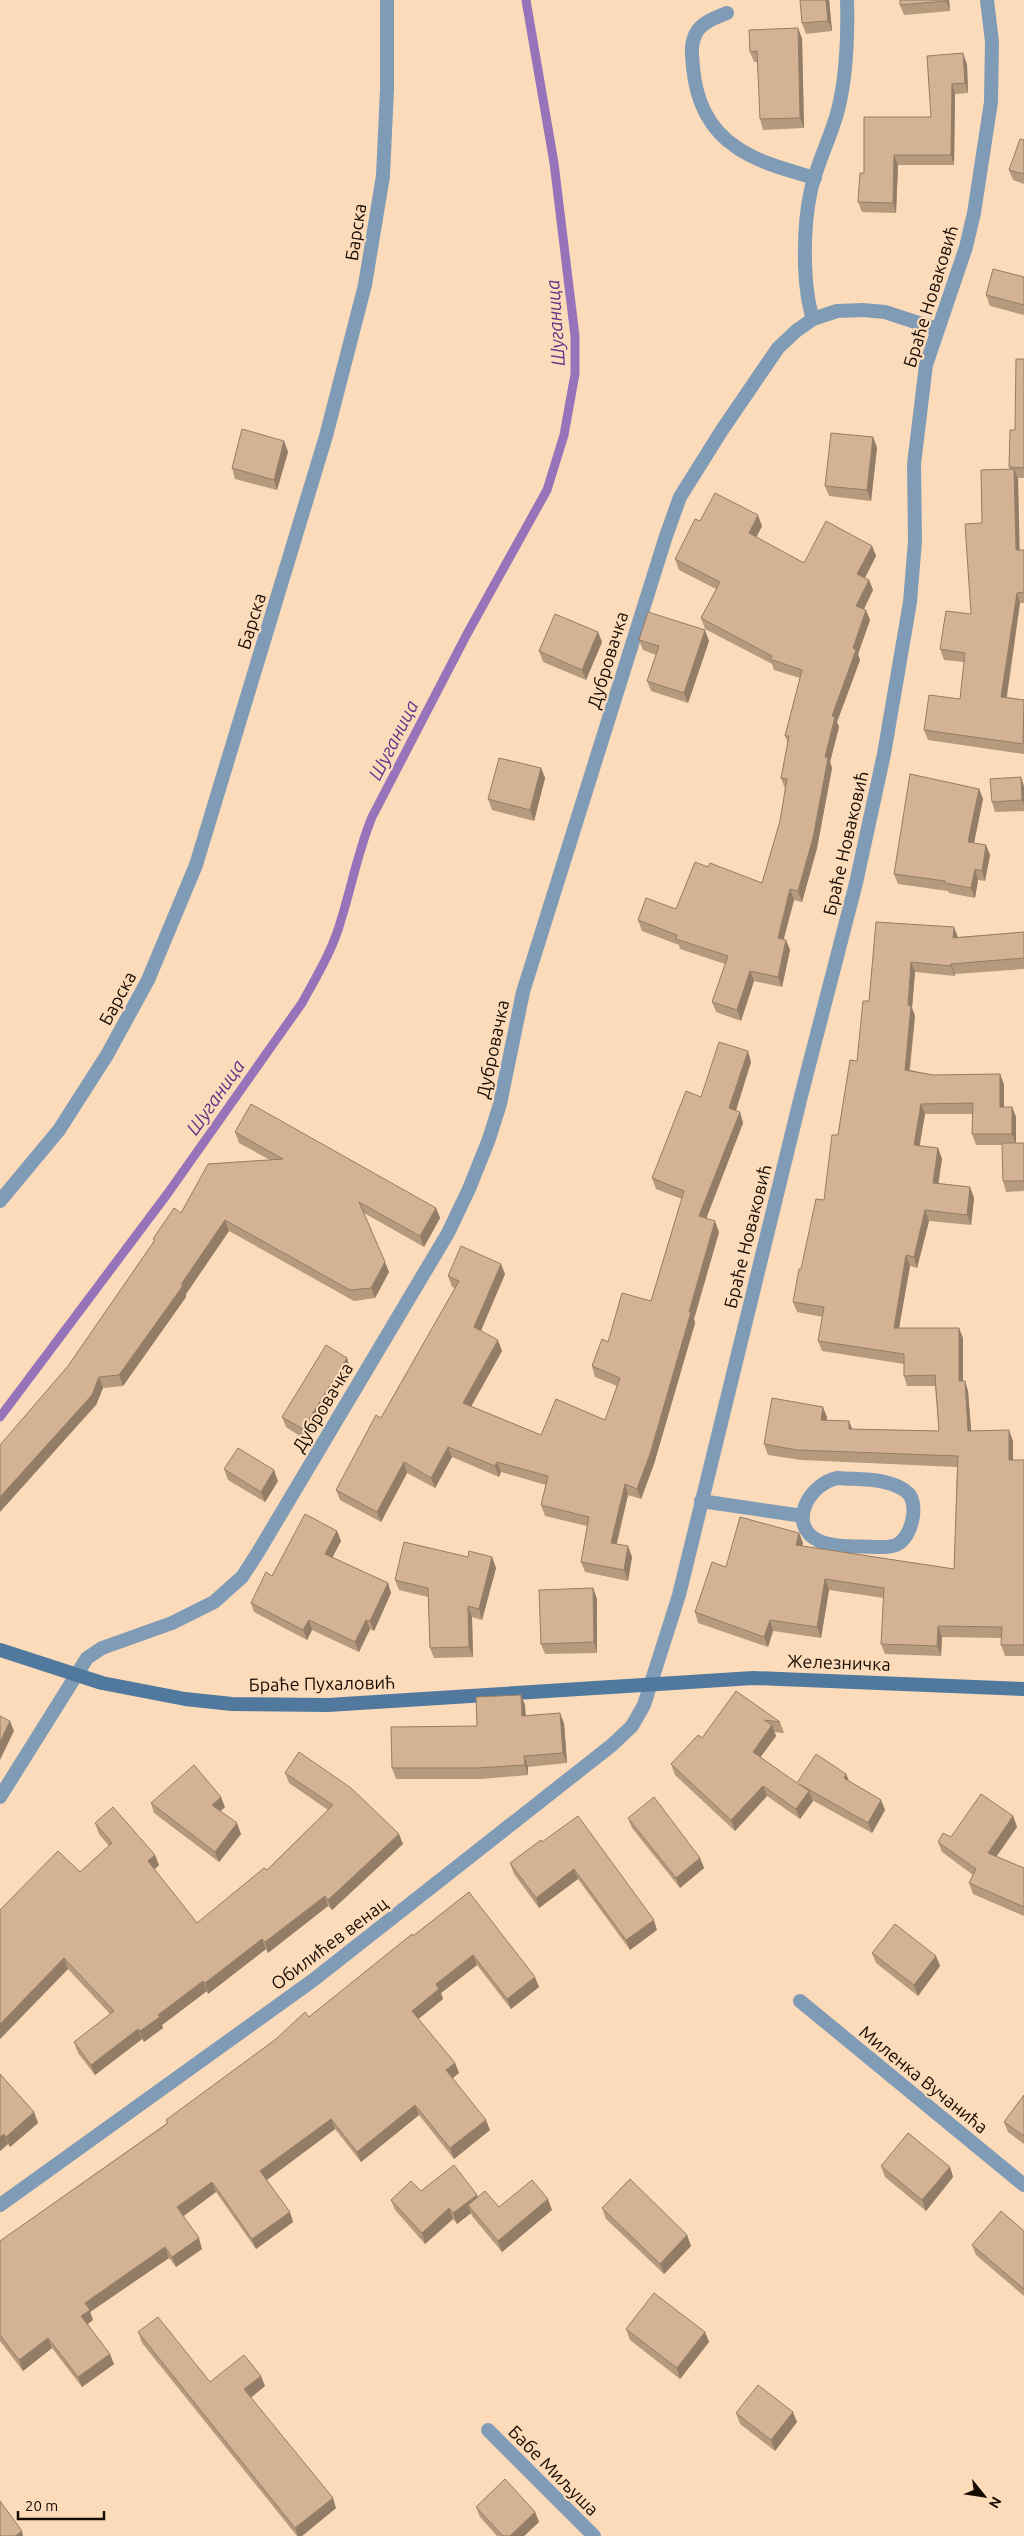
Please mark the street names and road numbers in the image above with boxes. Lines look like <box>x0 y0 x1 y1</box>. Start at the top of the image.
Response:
street label: Барска <box>341 202 369 262</box>
street label: Браће Новаковић <box>899 222 961 370</box>
street label: Барска <box>233 590 269 652</box>
street label: Дубровачка <box>583 609 631 711</box>
street label: Браће Новаковић <box>819 769 871 917</box>
street label: Барска <box>95 968 139 1028</box>
street label: Дубровачка <box>472 998 512 1100</box>
street label: Браће Новаковић <box>719 1162 775 1310</box>
street label: Дубровачка <box>288 1359 356 1455</box>
street label: Железничка <box>787 1650 891 1674</box>
street label: Браће Пухаловић <box>248 1672 396 1694</box>
street label: Обилићев венац <box>267 1893 391 1993</box>
street label: Миленка Вучанића <box>856 2021 992 2137</box>
street label: Бабе Миљуша <box>505 2421 603 2519</box>

